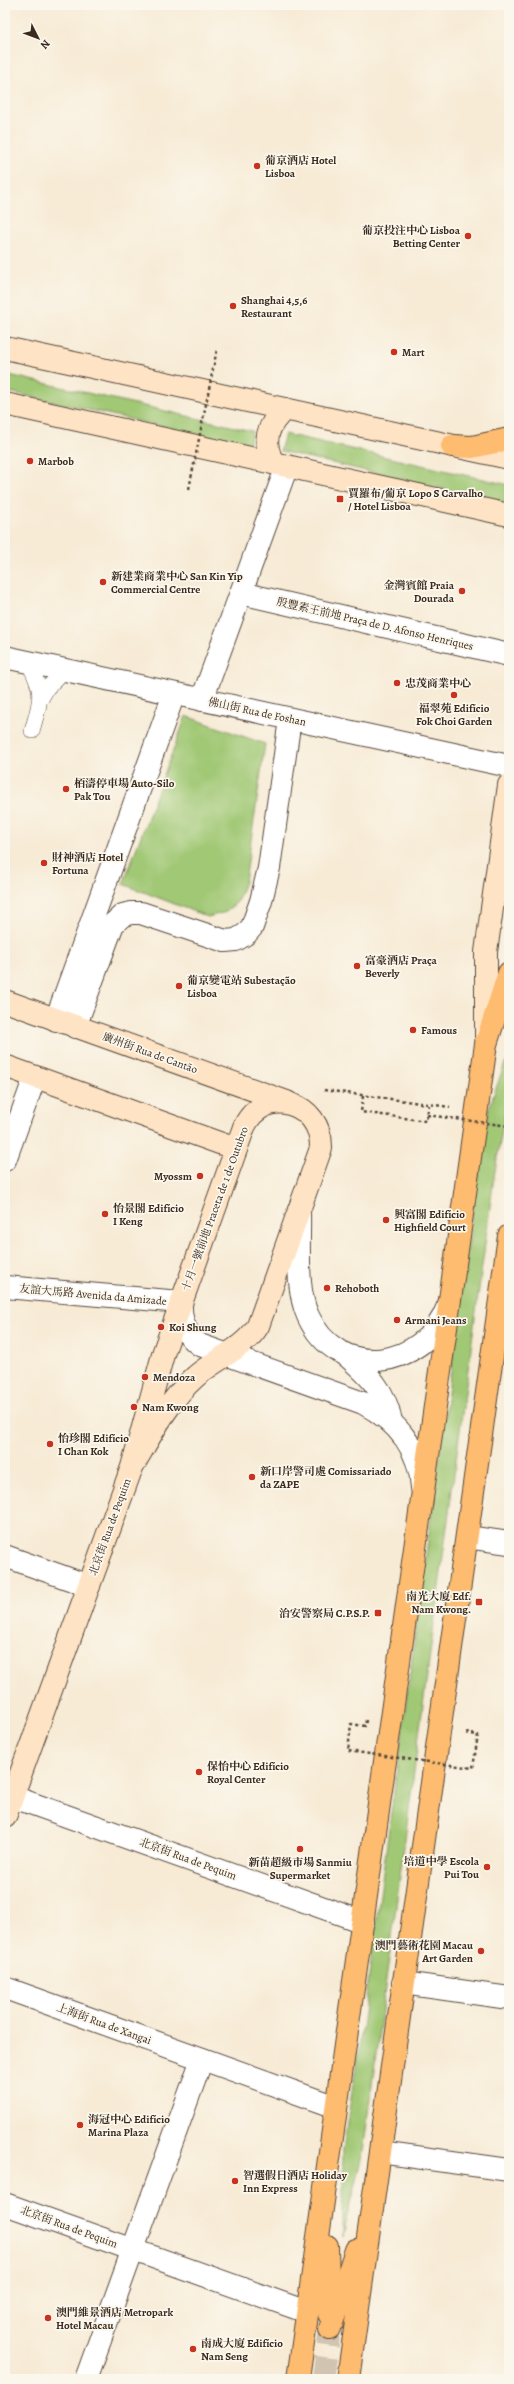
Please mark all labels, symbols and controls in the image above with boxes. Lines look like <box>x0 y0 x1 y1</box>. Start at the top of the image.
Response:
north arrow <box>18 18 58 58</box>
text: N <box>37 36 53 52</box>
place label: 葡京酒店 Hotel Lisboa <box>265 153 336 181</box>
marker: 葡京酒店 Hotel Lisboa <box>252 161 262 171</box>
place label: 葡京投注中心 Lisboa Betting Center <box>362 223 461 251</box>
marker: 葡京投注中心 Lisboa Betting Center <box>463 231 473 241</box>
place label: Shanghai 4,5,6 Restaurant <box>241 293 307 321</box>
marker: Shanghai 4,5,6 Restaurant <box>228 301 238 311</box>
place label: Mart <box>402 345 425 360</box>
marker: Mart <box>389 347 399 357</box>
place label: Marbob <box>38 454 74 469</box>
marker: Marbob <box>25 456 35 466</box>
place label: 賈羅布/葡京 Lopo S Carvalho / Hotel Lisboa <box>348 486 483 514</box>
marker: 賈羅布/葡京 Lopo S Carvalho / Hotel Lisboa <box>335 494 345 504</box>
place label: 新建業商業中心 San Kin Yip Commercial Centre <box>111 569 243 597</box>
marker: 新建業商業中心 San Kin Yip Commercial Centre <box>98 577 108 587</box>
place label: 金灣賓館 Praia Dourada <box>384 578 455 606</box>
marker: 金灣賓館 Praia Dourada <box>457 586 467 596</box>
street label: 殷豐素王前地 Praça de D. Afonso Henriques <box>275 594 475 654</box>
place label: 忠茂商業中心 <box>405 676 471 691</box>
marker: 忠茂商業中心 <box>392 678 402 688</box>
marker: 福翠苑 Edifício Fok Choi Garden <box>449 690 459 700</box>
street label: 佛山街 Rua de Foshan <box>207 694 307 730</box>
place label: 福翠苑 Edifício Fok Choi Garden <box>416 701 492 729</box>
place label: 栢濤停車場 Auto-Silo Pak Tou <box>74 776 175 804</box>
marker: 栢濤停車場 Auto-Silo Pak Tou <box>61 784 71 794</box>
place label: 財神酒店 Hotel Fortuna <box>52 850 123 878</box>
marker: 財神酒店 Hotel Fortuna <box>39 858 49 868</box>
place label: 富豪酒店 Praça Beverly <box>365 953 438 981</box>
marker: 富豪酒店 Praça Beverly <box>352 961 362 971</box>
place label: 葡京變電站 Subestação Lisboa <box>187 973 296 1001</box>
marker: 葡京變電站 Subestação Lisboa <box>174 981 184 991</box>
place label: Famous <box>421 1023 458 1038</box>
marker: Famous <box>408 1025 418 1035</box>
street label: 廣州街 Rua de Cantão <box>100 1029 200 1077</box>
street label: 十月一號前地 Praceta de 1 de Outubro <box>178 1124 252 1293</box>
place label: Myossm <box>154 1169 192 1184</box>
marker: Myossm <box>195 1171 205 1181</box>
place label: 怡景閣 Edifício I Keng <box>113 1201 184 1229</box>
place label: 興富閣 Edifício Highfield Court <box>394 1207 466 1235</box>
marker: 怡景閣 Edifício I Keng <box>100 1209 110 1219</box>
marker: 興富閣 Edifício Highfield Court <box>381 1215 391 1225</box>
street label: 友誼大馬路 Avenida da Amizade <box>19 1281 167 1309</box>
place label: Rehoboth <box>335 1281 379 1296</box>
marker: Rehoboth <box>322 1283 332 1293</box>
place label: Armani Jeans <box>404 1313 467 1328</box>
marker: Armani Jeans <box>392 1315 402 1325</box>
place label: Koi Shung <box>169 1320 217 1335</box>
marker: Koi Shung <box>156 1322 166 1332</box>
place label: Mendoza <box>153 1370 196 1385</box>
marker: Mendoza <box>140 1372 150 1382</box>
place label: Nam Kwong <box>142 1400 199 1415</box>
marker: Nam Kwong <box>129 1402 139 1412</box>
place label: 怡珍閣 Edifício I Chan Kok <box>58 1431 129 1459</box>
marker: 怡珍閣 Edifício I Chan Kok <box>45 1439 55 1449</box>
place label: 新口岸警司處 Comissariado da ZAPE <box>260 1464 392 1492</box>
marker: 新口岸警司處 Comissariado da ZAPE <box>247 1472 257 1482</box>
street label: 北京街 Rua de Pequim <box>85 1476 135 1578</box>
place label: 南光大廈 Edf. Nam Kwong. <box>406 1589 471 1617</box>
marker: 南光大廈 Edf. Nam Kwong. <box>474 1597 484 1607</box>
place label: 治安警察局 C.P.S.P. <box>279 1606 370 1621</box>
marker: 治安警察局 C.P.S.P. <box>373 1608 383 1618</box>
place label: 保怡中心 Edifício Royal Center <box>207 1759 289 1787</box>
marker: 保怡中心 Edifício Royal Center <box>194 1767 204 1777</box>
street label: 北京街 Rua de Pequim <box>137 1834 239 1884</box>
marker: 新苗超級市場 Sanmiu Supermarket <box>295 1844 305 1854</box>
place label: 培道中學 Escola Pui Tou <box>404 1854 480 1882</box>
place label: 新苗超級市場 Sanmiu Supermarket <box>248 1855 353 1883</box>
marker: 培道中學 Escola Pui Tou <box>482 1862 492 1872</box>
place label: 澳門藝術花園 Macau Art Garden <box>375 1938 474 1966</box>
marker: 澳門藝術花園 Macau Art Garden <box>476 1946 486 1956</box>
street label: 上海街 Rua de Xangai <box>55 2000 153 2048</box>
place label: 海冠中心 Edifício Marina Plaza <box>88 2112 170 2140</box>
marker: 海冠中心 Edifício Marina Plaza <box>75 2120 85 2130</box>
place label: 智選假日酒店 Holiday Inn Express <box>243 2168 348 2196</box>
marker: 智選假日酒店 Holiday Inn Express <box>230 2176 240 2186</box>
street label: 北京街 Rua de Pequim <box>18 2202 120 2252</box>
place label: 澳門維景酒店 Metropark Hotel Macau <box>56 2305 173 2333</box>
marker: 澳門維景酒店 Metropark Hotel Macau <box>43 2313 53 2323</box>
place label: 南成大廈 Edifício Nam Seng <box>201 2336 283 2364</box>
marker: 南成大廈 Edifício Nam Seng <box>188 2344 198 2354</box>

